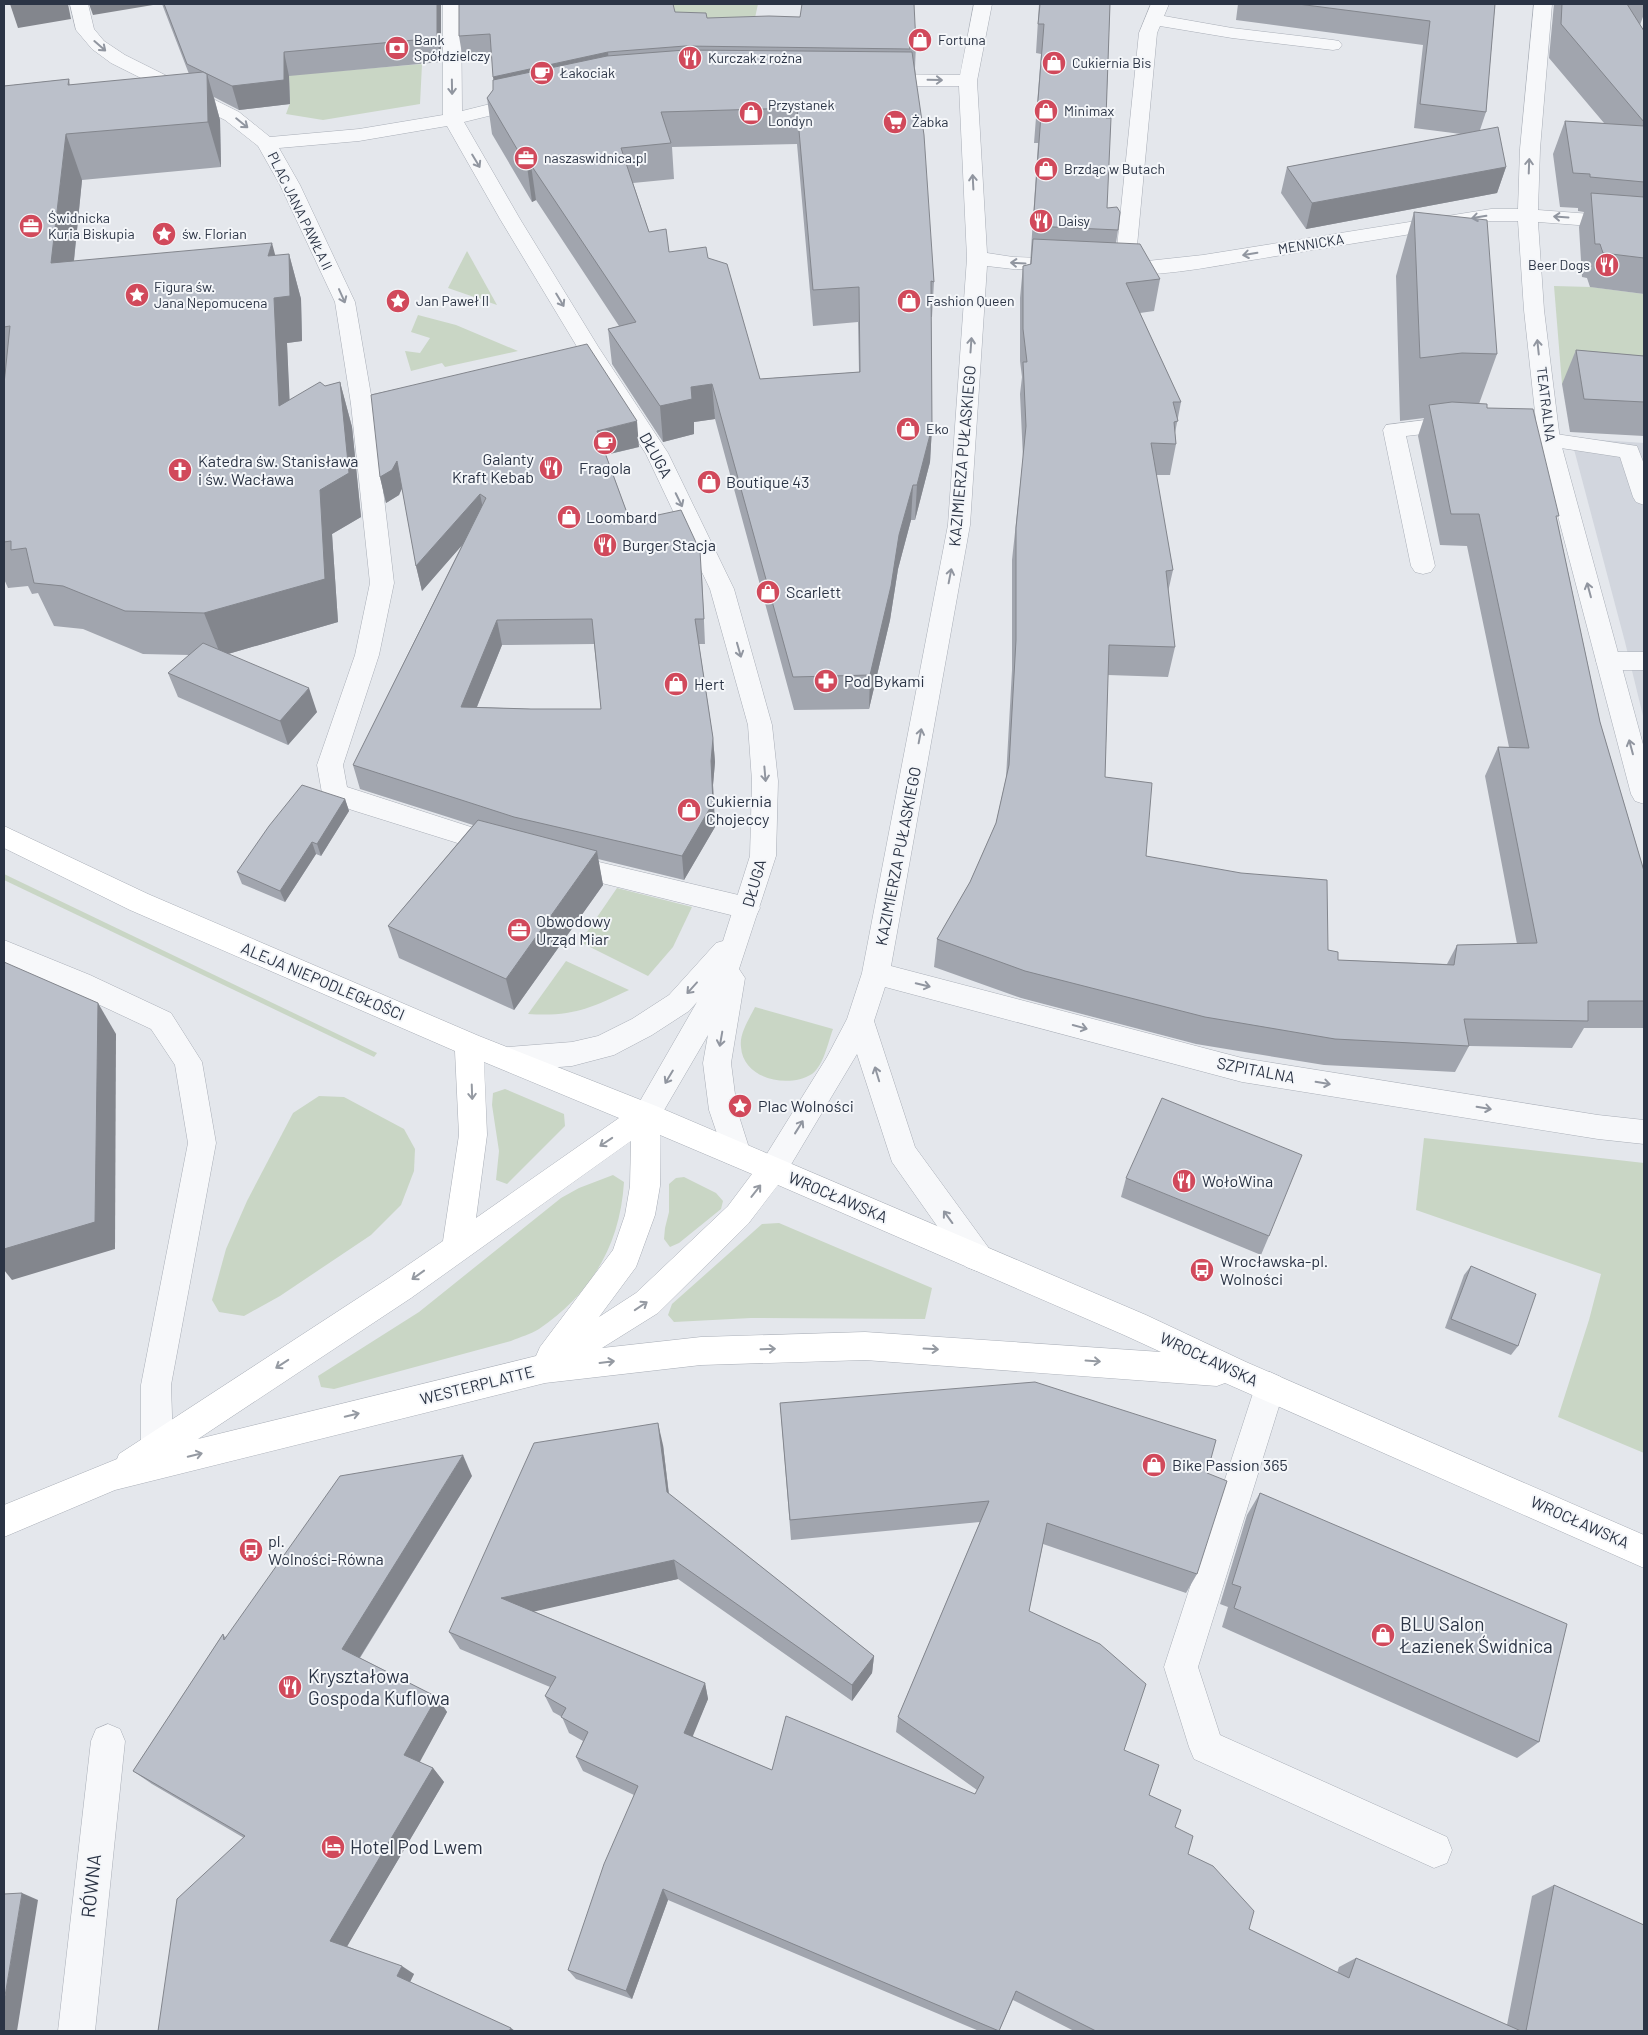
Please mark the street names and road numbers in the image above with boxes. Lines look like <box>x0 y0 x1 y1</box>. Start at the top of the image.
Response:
street label: PLAC JANA PAWŁA II <box>264 149 336 273</box>
street label: MENNICKA <box>1277 230 1346 257</box>
street label: KAZIMIERZA PUŁASKIEGO <box>944 365 979 547</box>
street label: TEATRALNA <box>1533 365 1560 443</box>
street label: DŁUGA <box>636 429 677 481</box>
street label: KAZIMIERZA PUŁASKIEGO <box>871 765 924 947</box>
street label: DŁUGA <box>738 856 769 909</box>
street label: ALEJA NIEPODLEGŁOŚCI <box>239 937 408 1024</box>
street label: SZPITALNA <box>1215 1053 1297 1086</box>
street label: WROCŁAWSKA <box>786 1167 891 1226</box>
street label: WROCŁAWSKA <box>1157 1328 1261 1390</box>
street label: WESTERPLATTE <box>418 1361 536 1408</box>
street label: WROCŁAWSKA <box>1528 1491 1633 1552</box>
street label: RÓWNA <box>76 1853 105 1919</box>

